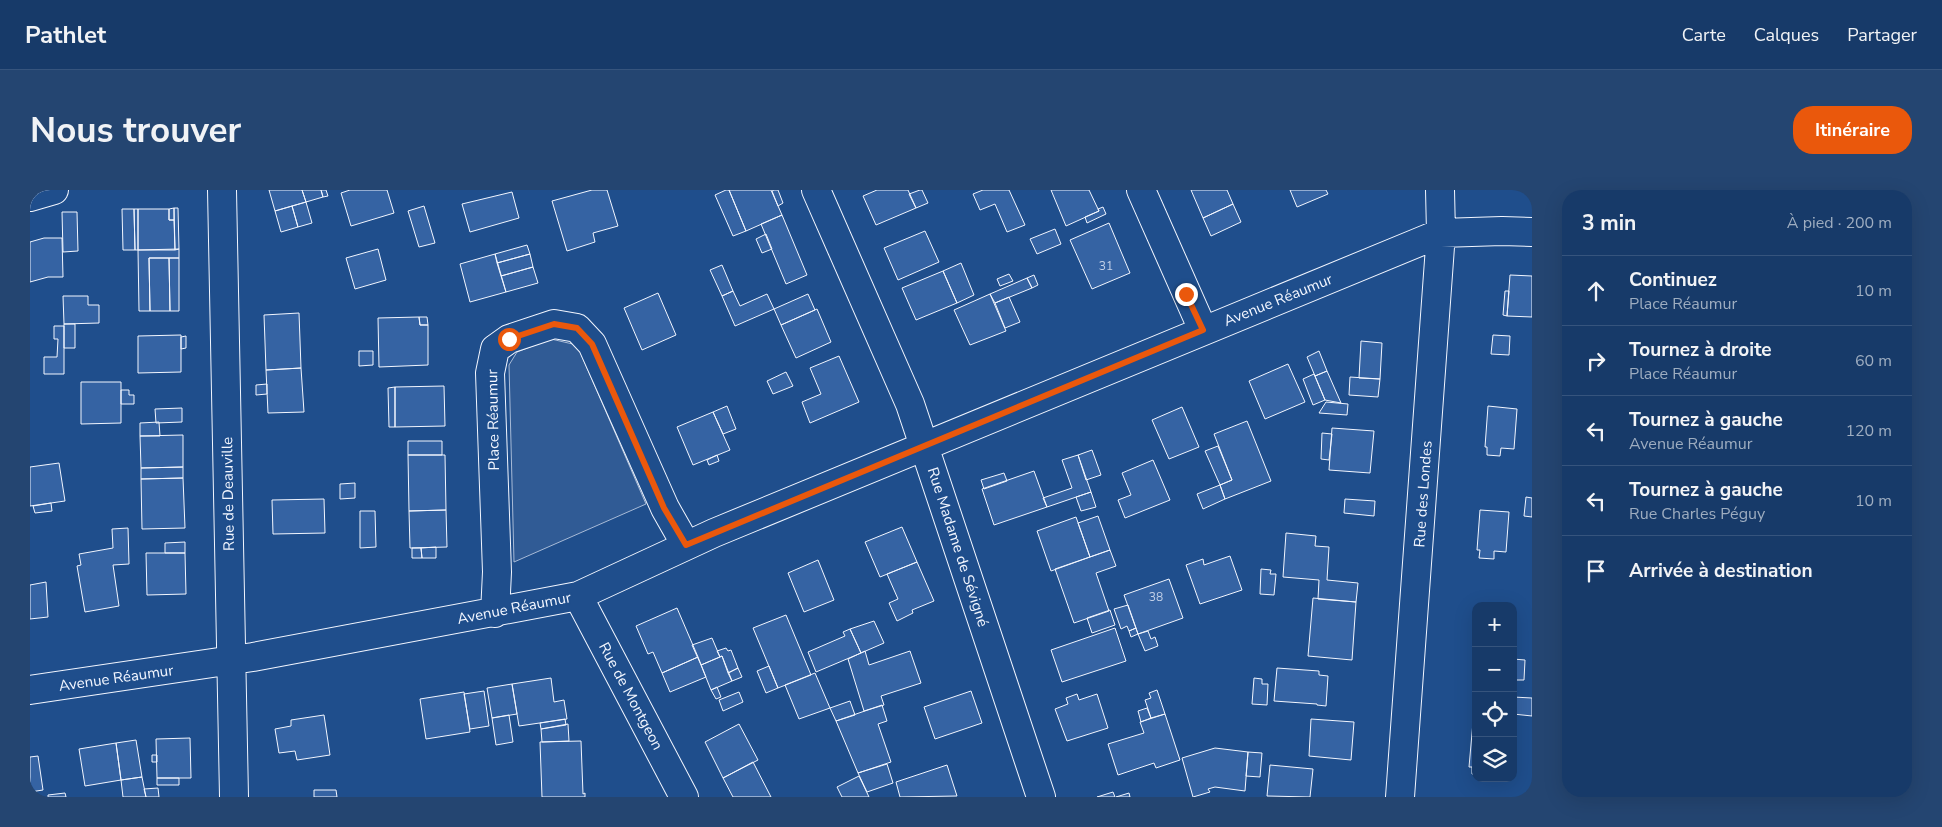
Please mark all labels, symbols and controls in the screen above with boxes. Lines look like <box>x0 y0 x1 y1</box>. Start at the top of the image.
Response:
text: Pathlet <box>25 19 106 51</box>
text: Carte <box>1682 23 1726 47</box>
text: Calques <box>1754 23 1819 47</box>
text: Partager <box>1847 23 1917 47</box>
button: Itinéraire <box>1793 106 1912 154</box>
text: Nous trouver <box>30 107 241 154</box>
text: 3 min <box>1582 209 1636 237</box>
text: À pied · 200 m <box>1787 212 1892 234</box>
house number: 31 <box>1099 258 1113 274</box>
text: Continuez <box>1629 267 1717 293</box>
street label: Avenue Réaumur <box>1221 269 1336 331</box>
icon: ahead <box>1582 277 1610 305</box>
text: 10 m <box>1855 280 1892 302</box>
route end <box>1175 283 1198 306</box>
text: Place Réaumur <box>1629 293 1737 315</box>
route start <box>498 328 521 351</box>
text: Tournez à droite <box>1629 337 1772 363</box>
icon: right <box>1582 347 1610 375</box>
text: 60 m <box>1855 350 1892 372</box>
text: Place Réaumur <box>1629 363 1737 385</box>
street label: Place Réaumur <box>482 369 504 471</box>
text: Tournez à gauche <box>1629 407 1783 433</box>
icon: left <box>1582 417 1610 445</box>
text: 120 m <box>1845 420 1892 442</box>
text: Avenue Réaumur <box>1629 433 1752 455</box>
street label: Rue de Deauville <box>217 437 239 551</box>
street label: Rue des Londes <box>1409 440 1437 548</box>
street label: Rue Madame de Sévigné <box>923 465 993 629</box>
text: Tournez à gauche <box>1629 477 1783 503</box>
icon: left <box>1582 487 1610 515</box>
text: 10 m <box>1855 490 1892 512</box>
text: Rue Charles Péguy <box>1629 503 1765 525</box>
icon: arrive <box>1582 557 1610 585</box>
text: Arrivée à destination <box>1629 558 1813 584</box>
street label: Avenue Réaumur <box>455 587 573 629</box>
house number: 38 <box>1149 589 1163 605</box>
map controls <box>1472 602 1517 782</box>
button: + <box>1472 602 1517 647</box>
street label: Rue de Montgeon <box>594 639 668 753</box>
button: − <box>1472 647 1517 692</box>
street label: Avenue Réaumur <box>57 660 175 696</box>
button: locate <box>1472 692 1517 737</box>
button: layers <box>1472 737 1517 782</box>

